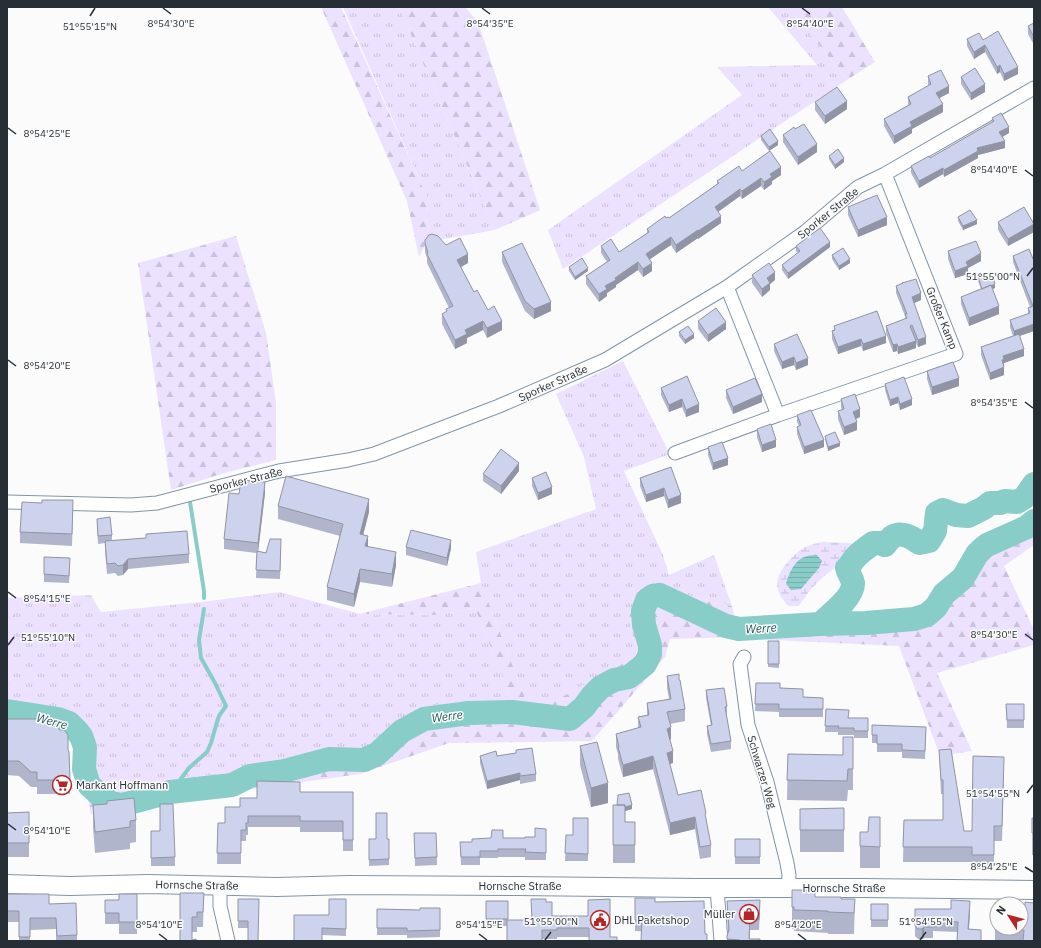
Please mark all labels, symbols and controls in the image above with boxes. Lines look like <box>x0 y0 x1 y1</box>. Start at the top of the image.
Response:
text: 8°54'30"E <box>147 17 195 30</box>
text: 8°54'35"E <box>466 17 514 30</box>
text: 8°54'40"E <box>786 17 834 30</box>
text: 51°55'15"N <box>63 20 117 33</box>
text: 8°54'25"E <box>23 127 71 140</box>
text: 8°54'40"E <box>970 163 1018 176</box>
street label: Sporker Straße <box>795 184 861 242</box>
text: 51°55'00"N <box>966 270 1020 283</box>
street label: Großer Kamp <box>923 285 961 351</box>
text: 8°54'20"E <box>23 359 71 372</box>
street label: Sporker Straße <box>516 361 590 405</box>
text: 8°54'35"E <box>970 396 1018 409</box>
street label: Sporker Straße <box>208 464 284 496</box>
text: 8°54'15"E <box>23 592 71 605</box>
water label: Werre <box>745 619 777 637</box>
text: 8°54'30"E <box>970 628 1018 641</box>
text: 51°55'10"N <box>21 631 75 644</box>
water label: Werre <box>431 706 463 726</box>
water label: Werre <box>35 710 69 732</box>
street label: Schwarzer Weg <box>744 734 780 810</box>
supermarket icon: Markant Hoffmann <box>51 774 73 796</box>
place label: Markant Hoffmann <box>76 778 168 792</box>
text: 51°54'55"N <box>966 787 1020 800</box>
text: 8°54'10"E <box>23 824 71 837</box>
text: 8°54'25"E <box>970 860 1018 873</box>
street label: Hornsche Straße <box>155 877 239 893</box>
street label: Hornsche Straße <box>478 879 562 893</box>
street label: Hornsche Straße <box>802 881 886 895</box>
north arrow <box>989 896 1029 936</box>
shop icon: Müller <box>738 903 760 925</box>
text: N <box>993 903 1009 917</box>
place label: Müller <box>704 907 735 921</box>
public building icon: DHL Paketshop <box>589 909 611 931</box>
place label: DHL Paketshop <box>614 913 689 927</box>
text: 51°55'00"N <box>524 915 578 928</box>
text: 51°54'55"N <box>899 915 953 928</box>
text: 8°54'10"E <box>135 918 183 931</box>
text: 8°54'15"E <box>455 918 503 931</box>
text: 8°54'20"E <box>774 918 822 931</box>

